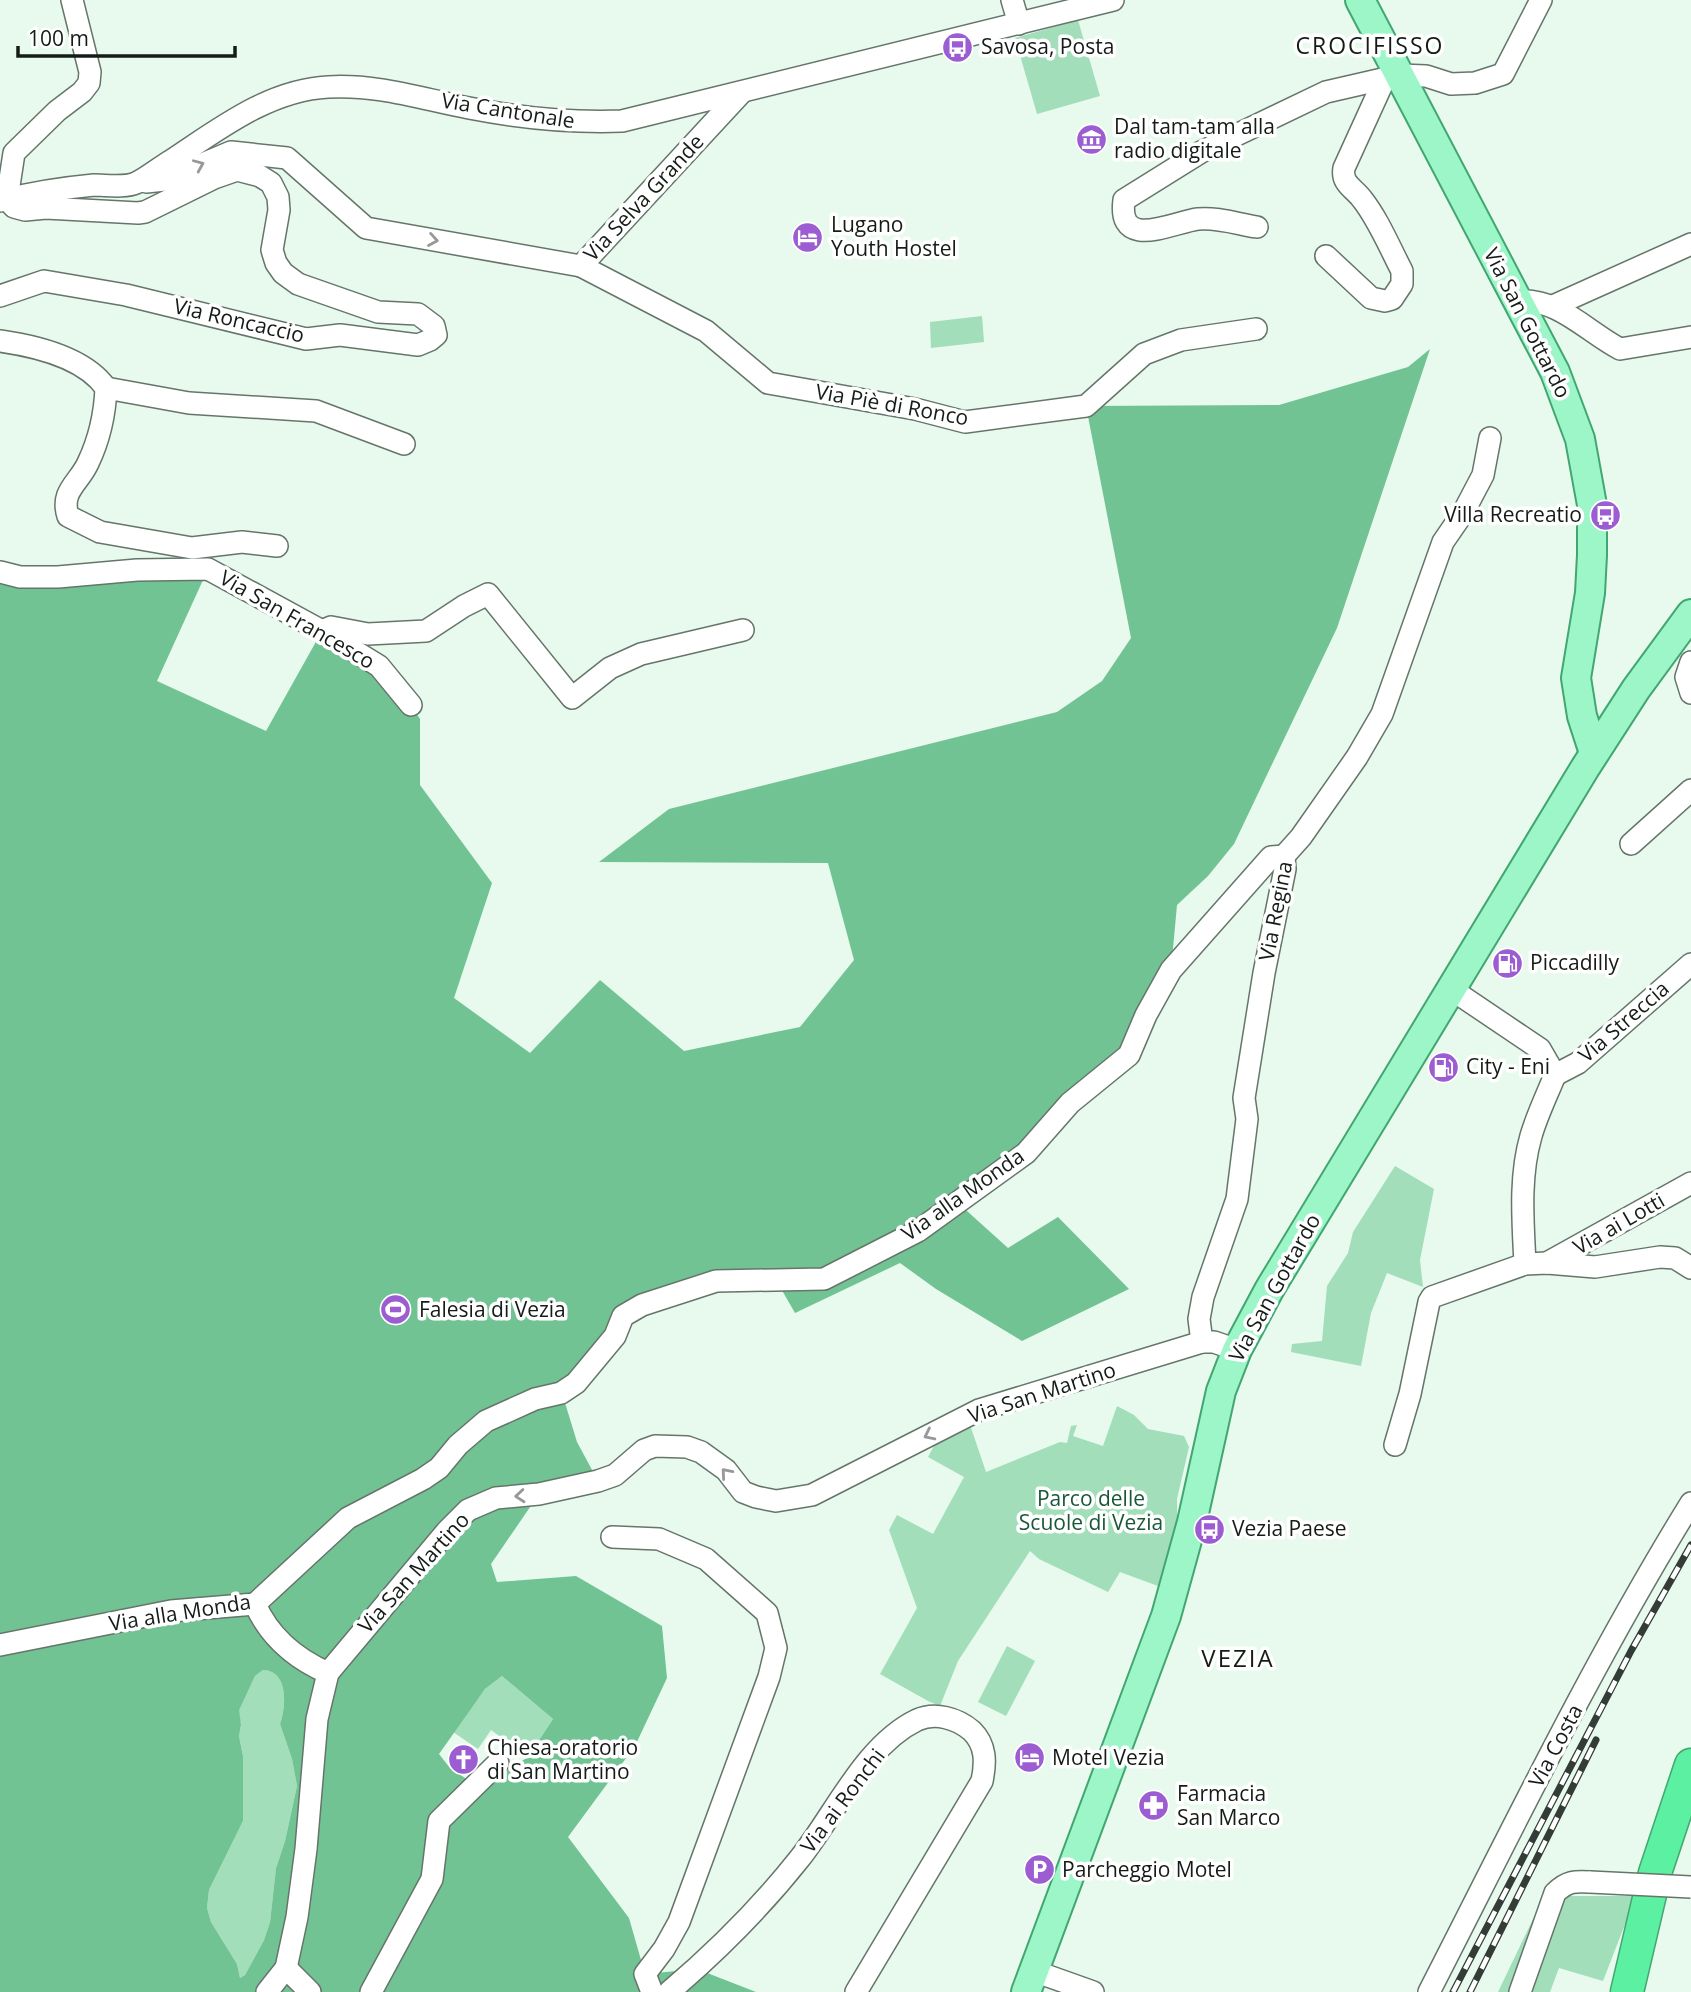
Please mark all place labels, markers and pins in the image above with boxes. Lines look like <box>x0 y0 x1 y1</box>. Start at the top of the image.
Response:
bus stop icon: Savosa, Posta <box>941 30 975 64</box>
place label: Savosa, Posta <box>981 32 1114 60</box>
place label: Dal tam-tam alla radio digitale <box>1114 112 1275 164</box>
museum icon: Dal tam-tam alla radio digitale <box>1074 122 1108 156</box>
place label: Lugano Youth Hostel <box>831 210 957 262</box>
hotel icon: Lugano Youth Hostel <box>791 220 825 254</box>
bus stop icon: Villa Recreatio <box>1588 498 1622 532</box>
place label: Villa Recreatio <box>1444 500 1582 528</box>
fuel station icon: Piccadilly <box>1490 946 1524 980</box>
place label: Piccadilly <box>1530 948 1619 976</box>
fuel station icon: City - Eni <box>1426 1050 1460 1084</box>
place label: City - Eni <box>1466 1052 1550 1080</box>
sports icon: Falesia di Vezia <box>379 1293 413 1327</box>
place label: Falesia di Vezia <box>419 1295 566 1323</box>
bus stop icon: Vezia Paese <box>1192 1512 1226 1546</box>
place label: Vezia Paese <box>1232 1514 1346 1542</box>
place label: Chiesa-oratorio di San Martino <box>487 1733 638 1785</box>
hotel icon: Motel Vezia <box>1012 1741 1046 1775</box>
church icon: Chiesa-oratorio di San Martino <box>447 1743 481 1777</box>
place label: Motel Vezia <box>1052 1743 1165 1771</box>
place label: Farmacia San Marco <box>1177 1779 1280 1831</box>
pharmacy icon: Farmacia San Marco <box>1137 1789 1171 1823</box>
parking icon: Parcheggio Motel <box>1022 1853 1056 1887</box>
place label: Parcheggio Motel <box>1062 1855 1232 1883</box>

